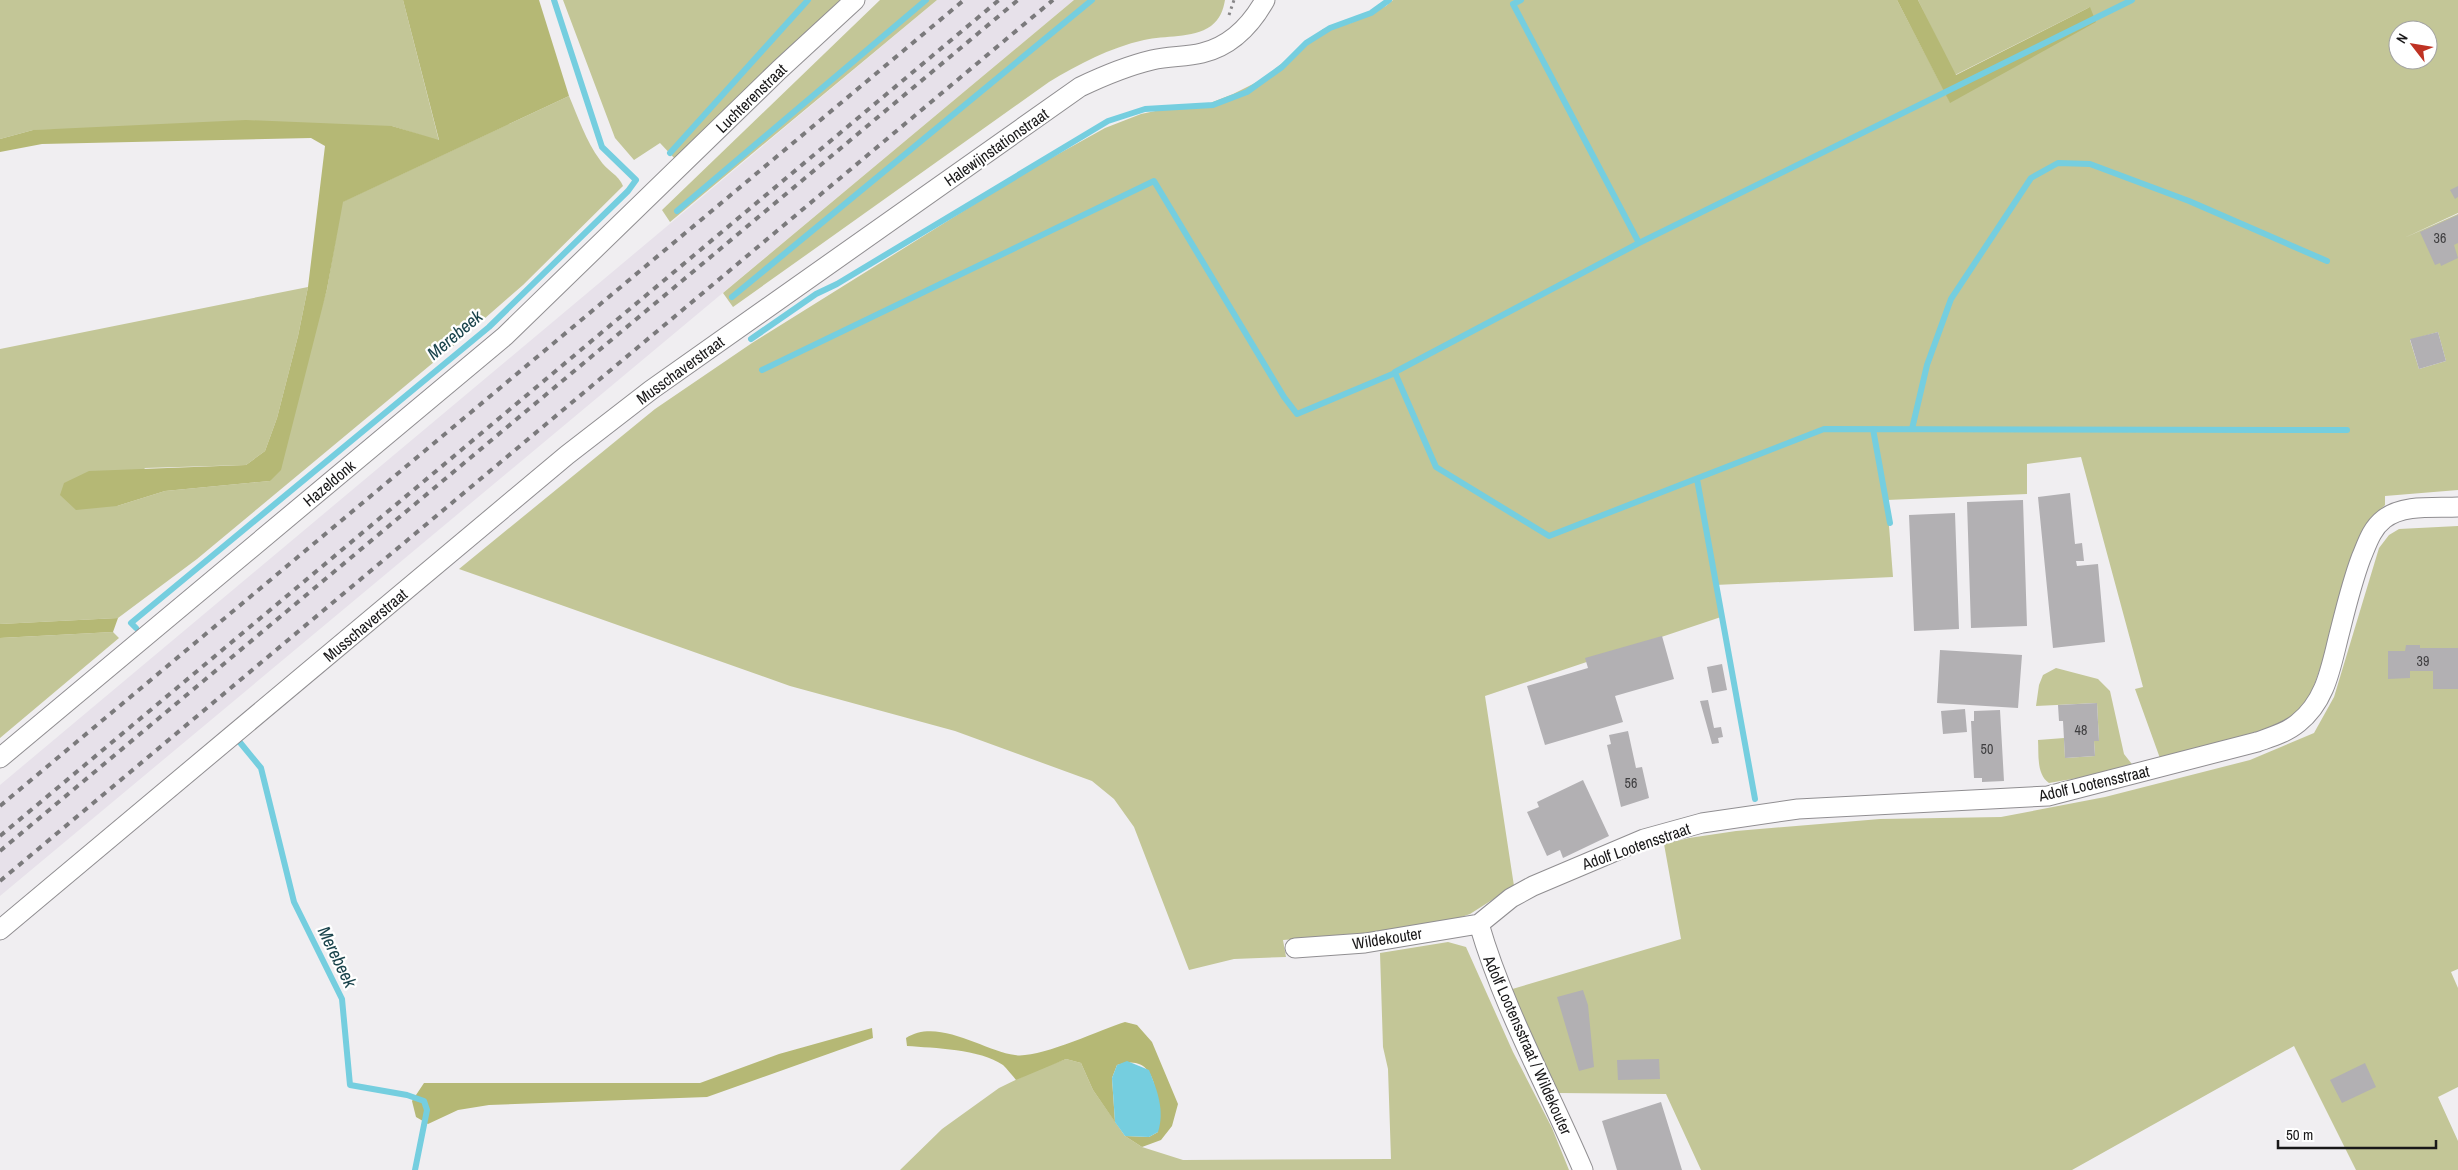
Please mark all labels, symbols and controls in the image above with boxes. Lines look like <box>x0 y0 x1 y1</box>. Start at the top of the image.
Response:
north arrow <box>2388 20 2438 70</box>
text: N <box>2392 30 2412 46</box>
street label: Luchterenstraat <box>711 58 792 138</box>
street label: Halewijnstationstraat <box>940 103 1053 191</box>
house number: 36 <box>2434 229 2446 247</box>
water label: Merebeek <box>422 304 488 365</box>
street label: Musschaverstraat <box>632 330 729 409</box>
street label: Hazeldonk <box>298 454 360 511</box>
street label: Musschaverstraat <box>318 583 412 667</box>
house number: 39 <box>2417 652 2429 670</box>
house number: 48 <box>2075 721 2087 739</box>
house number: 50 <box>1981 740 1993 758</box>
street label: Adolf Lootensstraat <box>2035 759 2152 807</box>
house number: 56 <box>1625 774 1637 792</box>
street label: Adolf Lootensstraat <box>1578 817 1693 875</box>
water label: Merebeek <box>312 922 363 992</box>
street label: Wildekouter <box>1351 922 1424 954</box>
street label: Adolf Lootensstraat / Wildekouter <box>1478 951 1578 1139</box>
scale bar <box>2278 1118 2436 1150</box>
text: 50 m <box>2286 1124 2313 1145</box>

